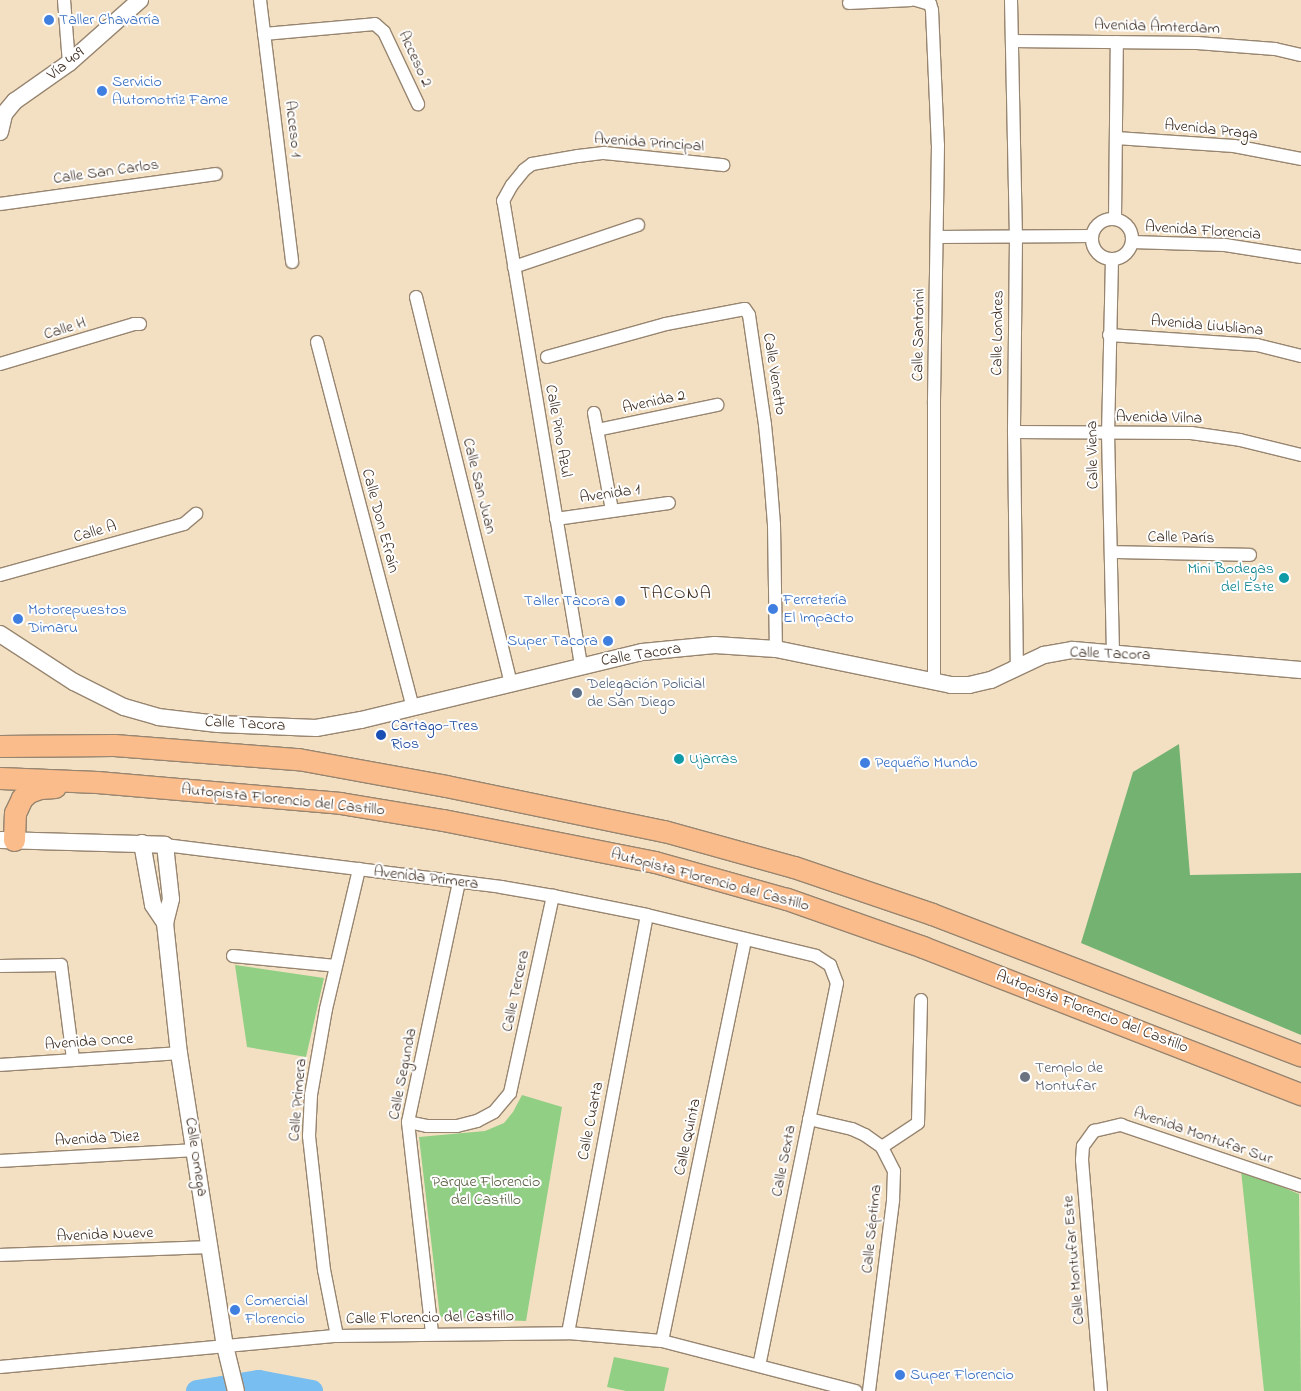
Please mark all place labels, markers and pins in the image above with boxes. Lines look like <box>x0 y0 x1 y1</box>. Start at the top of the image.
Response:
place label: Taller Chavarría <box>59 10 160 30</box>
marker: Taller Chavarría <box>43 14 55 26</box>
place label: Servicio Automotriz Fame <box>112 72 228 110</box>
marker: Servicio Automotriz Fame <box>96 85 108 97</box>
place label: Mini Bodegas del Este <box>1187 559 1274 597</box>
marker: Mini Bodegas del Este <box>1278 572 1290 584</box>
place label: Ferretería El Impacto <box>783 590 854 628</box>
place label: Taller Tacora <box>524 591 610 611</box>
marker: Taller Tacora <box>614 595 626 607</box>
place label: Motorepuestos Dimaru <box>28 600 127 638</box>
marker: Ferretería El Impacto <box>767 603 779 615</box>
marker: Motorepuestos Dimaru <box>12 613 24 625</box>
place label: Super Tacora <box>507 631 598 651</box>
marker: Super Tacora <box>602 635 614 647</box>
place label: Delegación Policial de San Diego <box>587 674 705 712</box>
marker: Delegación Policial de San Diego <box>571 687 583 699</box>
place label: Cartago-Tres Rios <box>391 716 478 754</box>
marker: Cartago-Tres Rios <box>375 729 387 741</box>
place label: Ujarras <box>689 749 738 769</box>
marker: Ujarras <box>673 753 685 765</box>
place label: Pequeño Mundo <box>875 753 978 773</box>
marker: Pequeño Mundo <box>859 757 871 769</box>
place label: Templo de Montufar <box>1035 1058 1103 1096</box>
marker: Templo de Montufar <box>1019 1071 1031 1083</box>
place label: Comercial Florencio <box>245 1291 308 1329</box>
marker: Comercial Florencio <box>229 1304 241 1316</box>
place label: Super Florencio <box>910 1365 1014 1385</box>
marker: Super Florencio <box>894 1369 906 1381</box>

